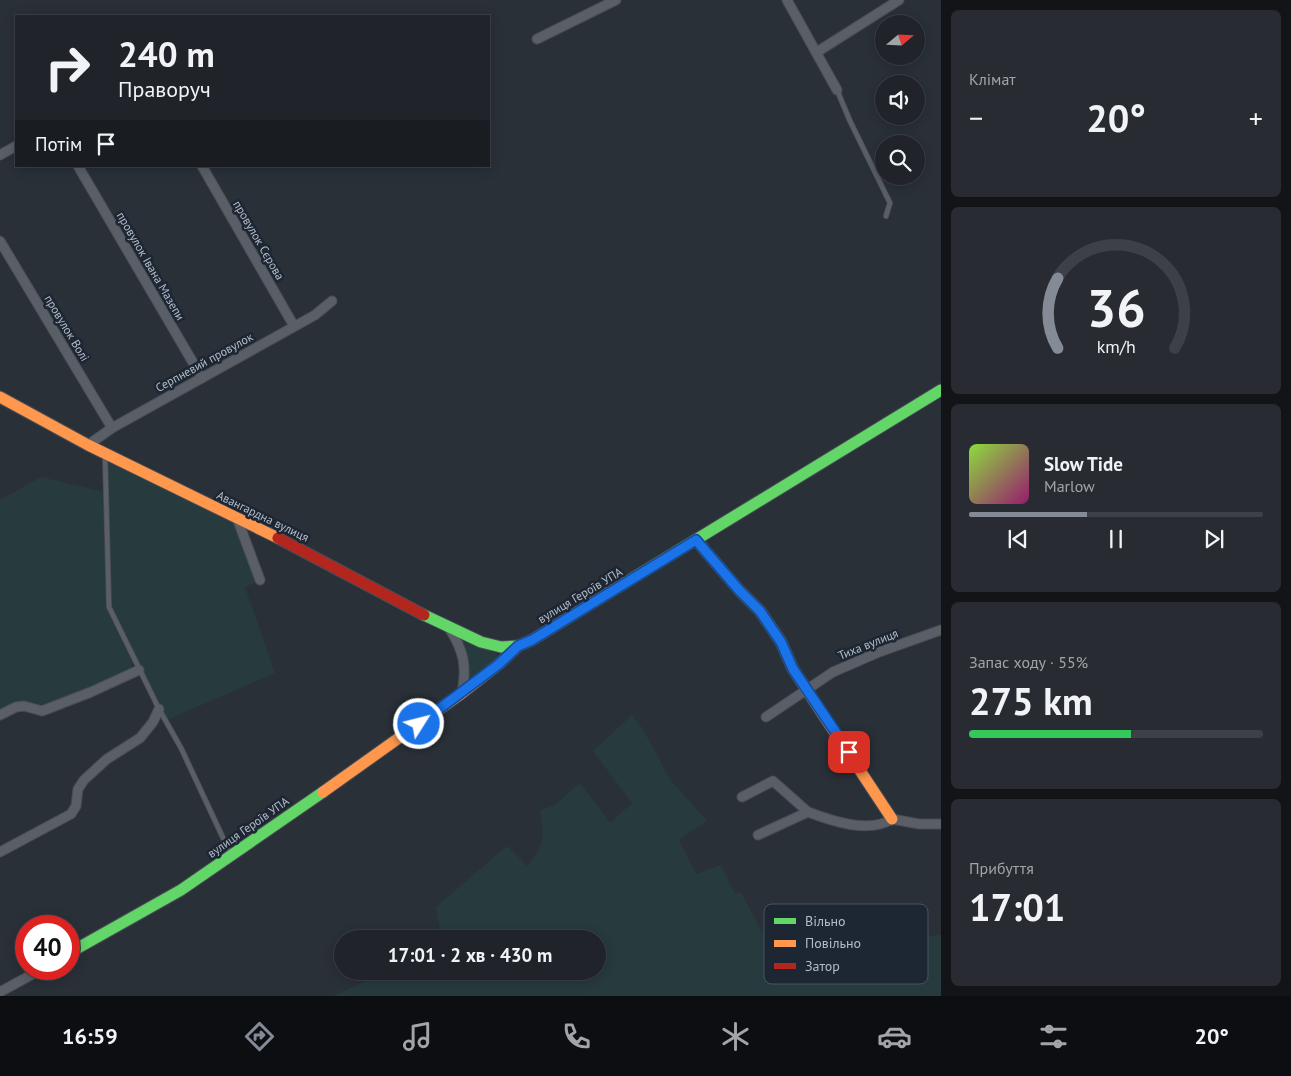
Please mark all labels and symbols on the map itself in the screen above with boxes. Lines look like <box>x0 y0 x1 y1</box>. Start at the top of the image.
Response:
north arrow <box>875 15 925 65</box>
street label: провулок Сєрова <box>230 198 288 282</box>
street label: провулок Івана Мазепи <box>114 209 188 323</box>
street label: провулок Волі <box>41 292 93 364</box>
street label: Серпневий провулок <box>153 329 256 395</box>
street label: Авангардна вулиця <box>214 487 312 545</box>
street label: вулиця Героїв УПА <box>535 564 625 626</box>
street label: Тиха вулиця <box>836 625 900 663</box>
position arrow <box>392 697 444 749</box>
pin <box>828 731 870 773</box>
street label: вулиця Героїв УПА <box>204 793 292 861</box>
legend <box>764 904 928 984</box>
text: Вільно <box>805 912 846 930</box>
speed limit sign: 40 <box>15 915 80 980</box>
text: Повільно <box>805 934 861 952</box>
text: Затор <box>805 957 840 975</box>

